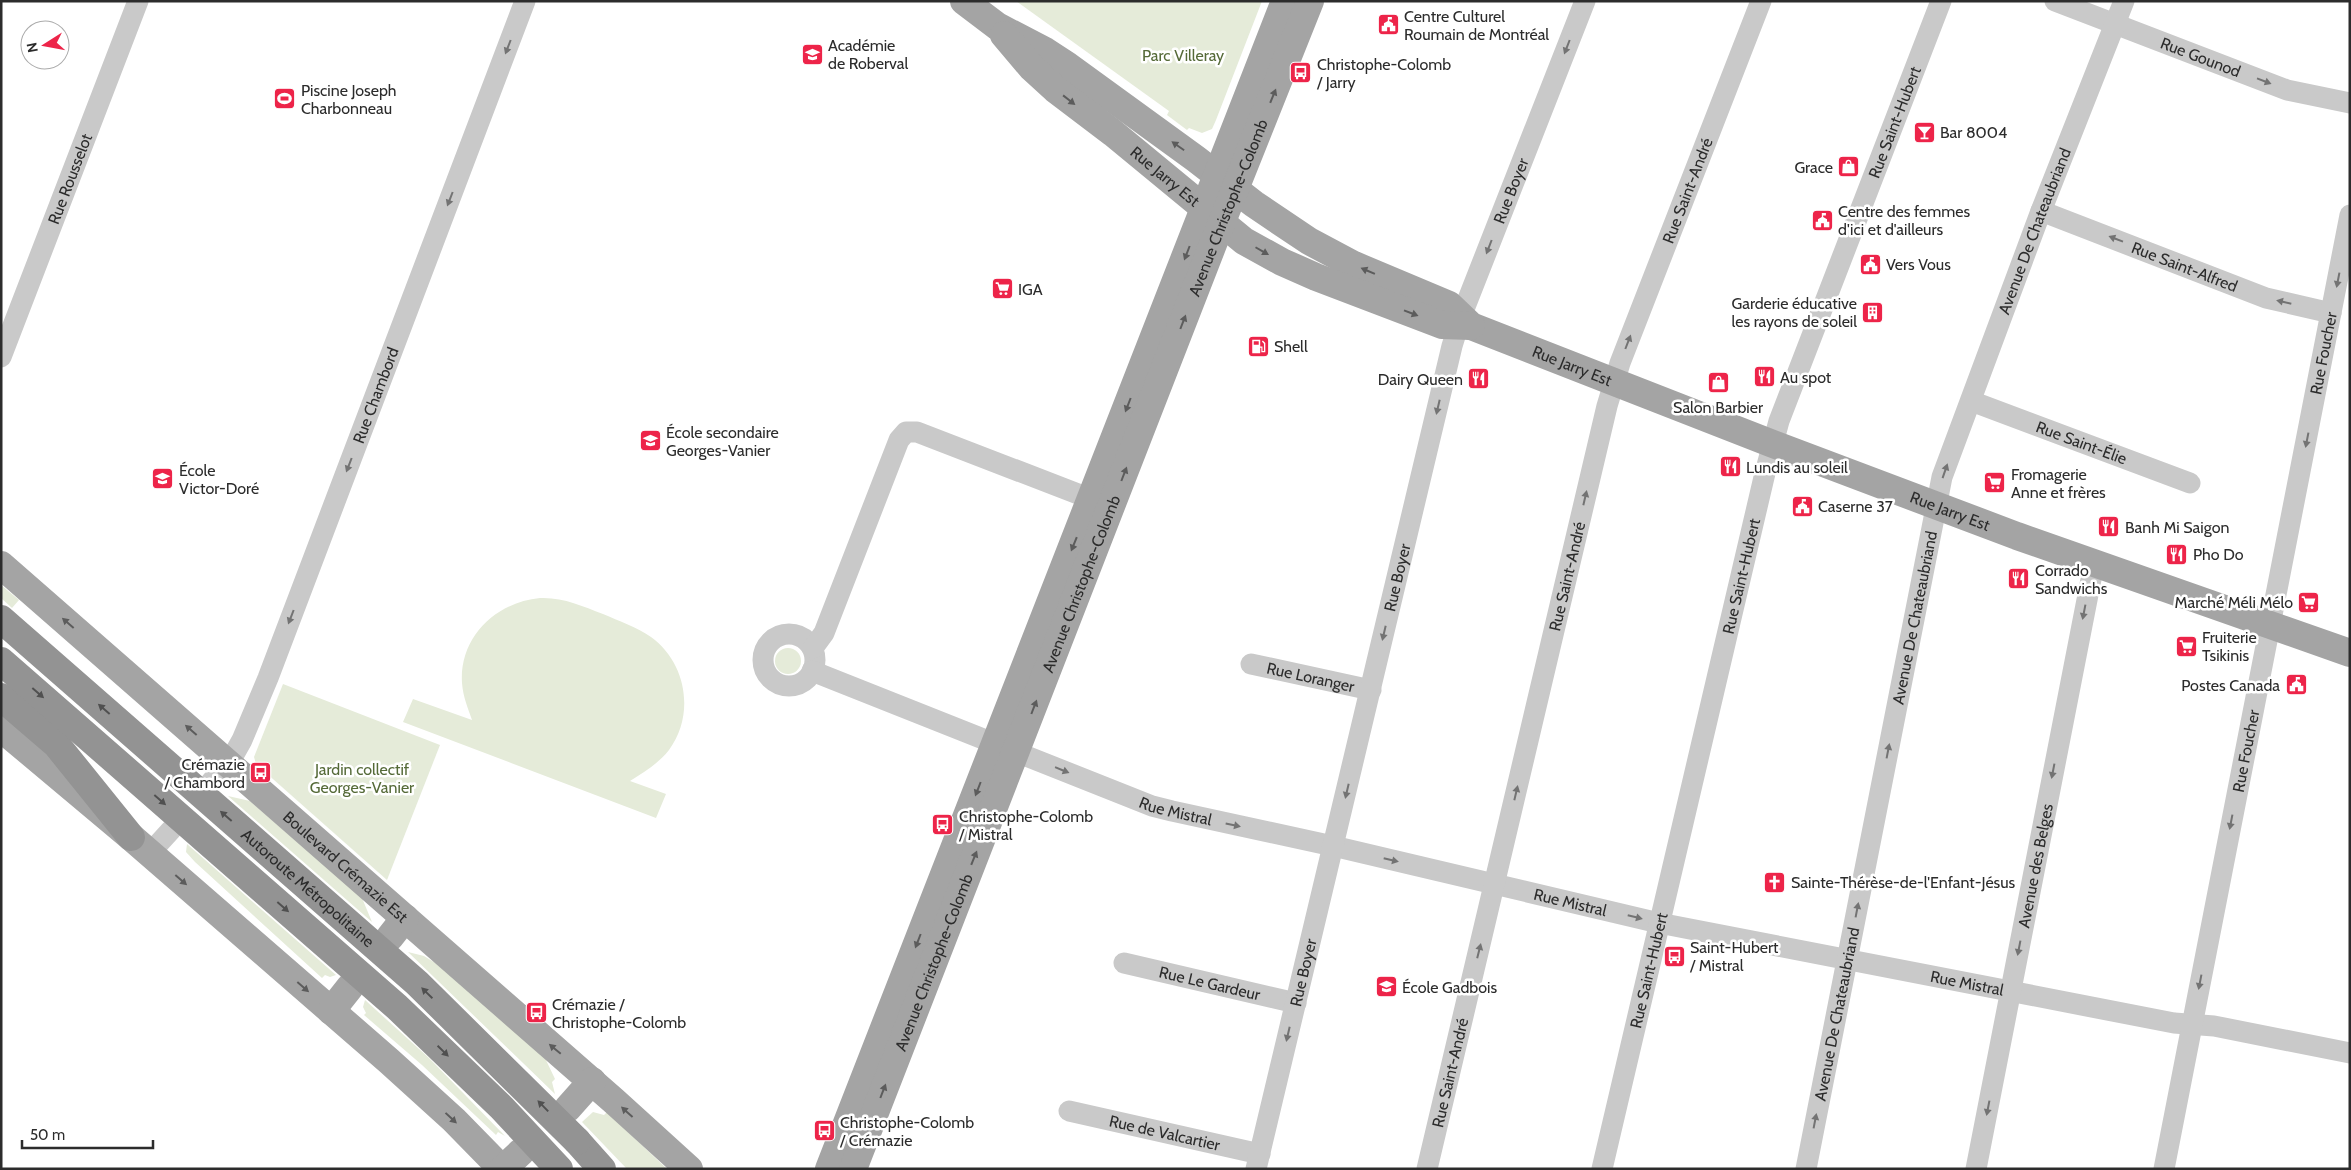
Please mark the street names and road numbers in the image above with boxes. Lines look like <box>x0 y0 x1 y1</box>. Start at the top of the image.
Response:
street label: Rue Gounod <box>2158 33 2243 81</box>
street label: Rue Saint-Hubert <box>1864 63 1925 181</box>
street label: Avenue Christophe-Colomb <box>1184 116 1271 299</box>
street label: Rue Rousselot <box>44 130 96 227</box>
street label: Rue Saint-André <box>1658 135 1716 246</box>
street label: Rue Jarry Est <box>1127 142 1204 211</box>
street label: Avenue De Chateaubriand <box>1994 145 2074 317</box>
street label: Rue Boyer <box>1489 154 1532 226</box>
street label: Rue Saint-Alfred <box>2129 237 2240 296</box>
street label: Rue Foucher <box>2306 310 2341 396</box>
street label: Rue Jarry Est <box>1530 341 1615 390</box>
street label: Rue Chambord <box>348 345 402 446</box>
street label: Rue Saint-Élie <box>2033 417 2130 468</box>
street label: Rue Jarry Est <box>1908 487 1993 535</box>
street label: Avenue Christophe-Colomb <box>1038 492 1124 675</box>
street label: Rue Saint-Hubert <box>1718 516 1764 636</box>
street label: Rue Saint-André <box>1545 520 1589 633</box>
street label: Avenue De Chateaubriand <box>1888 529 1941 706</box>
street label: Rue Boyer <box>1380 541 1414 613</box>
street label: Rue Loranger <box>1265 658 1357 696</box>
street label: Rue Foucher <box>2228 707 2263 794</box>
street label: Rue Mistral <box>1136 792 1214 829</box>
street label: Avenue des Belges <box>2014 802 2057 929</box>
street label: Boulevard Crémazie Est <box>279 807 413 927</box>
street label: Autoroute Métropolitaine <box>238 825 378 951</box>
street label: Avenue Christophe-Colomb <box>890 871 977 1053</box>
street label: Rue Mistral <box>1532 884 1609 920</box>
street label: Rue Saint-Hubert <box>1626 910 1671 1030</box>
street label: Avenue De Chateaubriand <box>1810 926 1863 1102</box>
street label: Rue Boyer <box>1286 936 1320 1008</box>
street label: Rue Le Gardeur <box>1157 962 1263 1004</box>
street label: Rue Mistral <box>1929 966 2006 999</box>
street label: Rue Saint-André <box>1428 1016 1472 1129</box>
street label: Rue de Valcartier <box>1107 1111 1223 1154</box>

